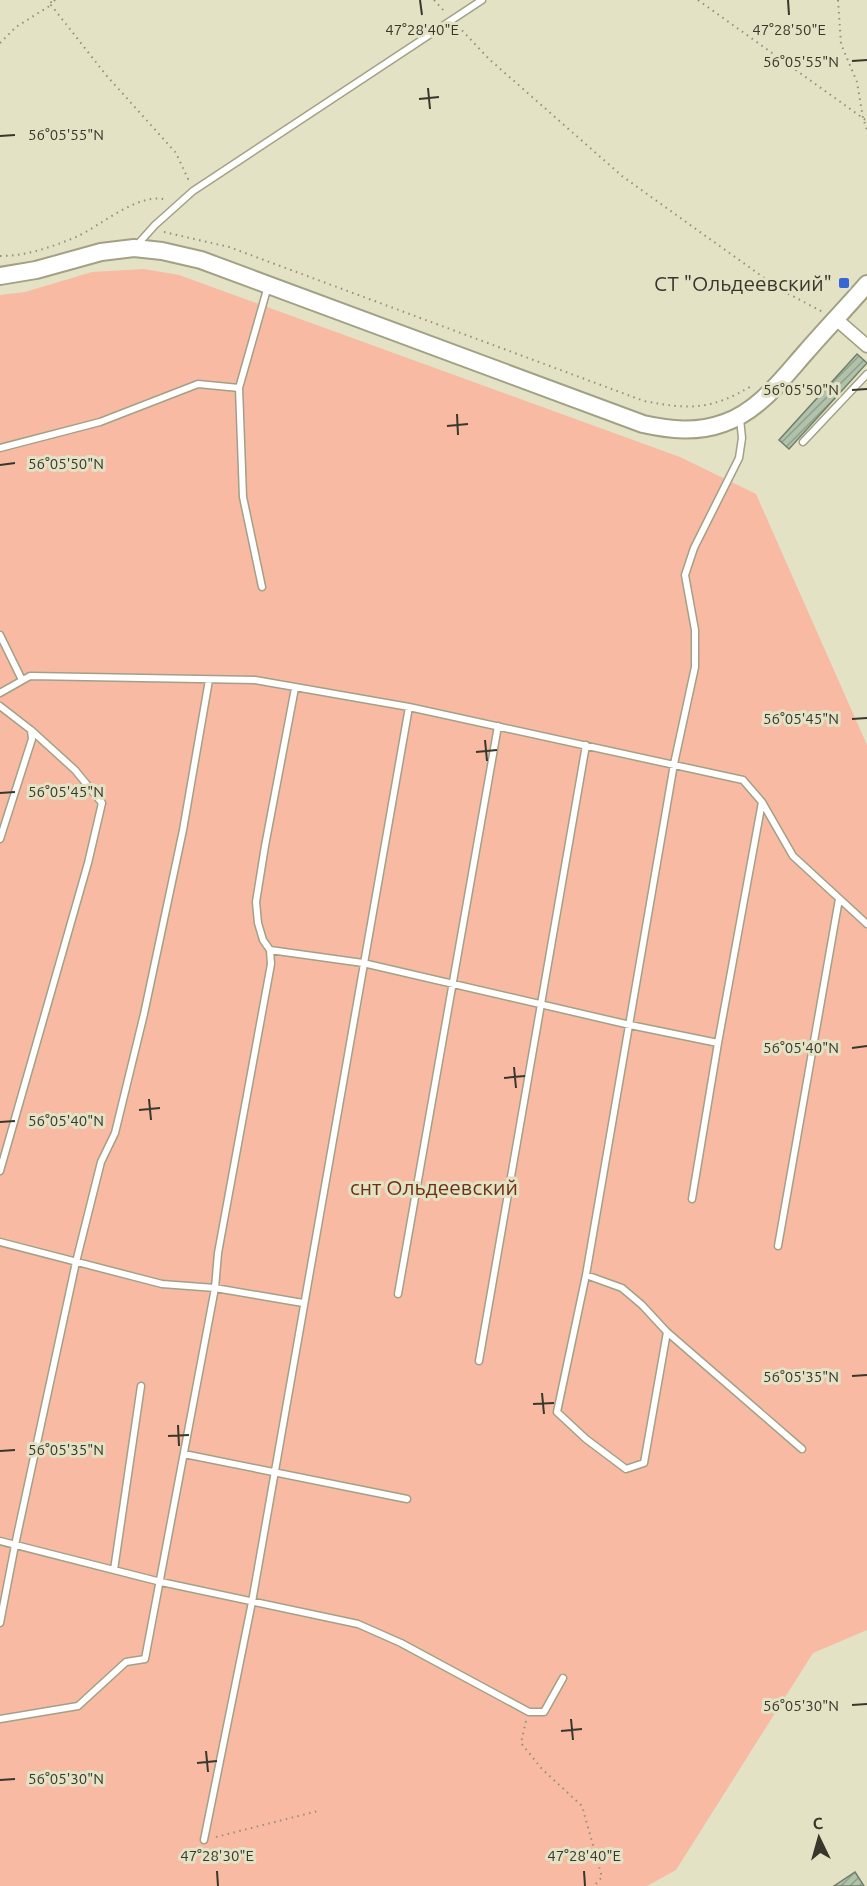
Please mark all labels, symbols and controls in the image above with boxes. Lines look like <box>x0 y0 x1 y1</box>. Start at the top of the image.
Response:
text: 47°28'40"E <box>385 21 459 38</box>
text: 47°28'50"E <box>752 21 826 38</box>
text: 56°05'55"N <box>763 53 839 70</box>
text: 56°05'55"N <box>28 126 104 143</box>
place label: СТ "Ольдеевский" <box>654 271 832 295</box>
marker: СТ "Ольдеевский" <box>837 276 851 290</box>
text: 56°05'50"N <box>763 381 839 398</box>
text: 56°05'50"N <box>28 455 104 472</box>
text: 56°05'45"N <box>763 710 839 727</box>
text: 56°05'45"N <box>28 783 104 800</box>
text: 56°05'40"N <box>763 1039 839 1056</box>
text: 56°05'40"N <box>28 1112 104 1129</box>
park label: снт Ольдеевский <box>350 1175 518 1199</box>
text: 56°05'35"N <box>763 1368 839 1385</box>
text: 56°05'35"N <box>28 1441 104 1458</box>
text: 56°05'30"N <box>763 1697 839 1714</box>
text: 56°05'30"N <box>28 1770 104 1787</box>
north arrow <box>789 1808 849 1868</box>
text: С <box>812 1814 824 1832</box>
text: 47°28'30"E <box>180 1847 254 1864</box>
text: 47°28'40"E <box>547 1847 621 1864</box>

